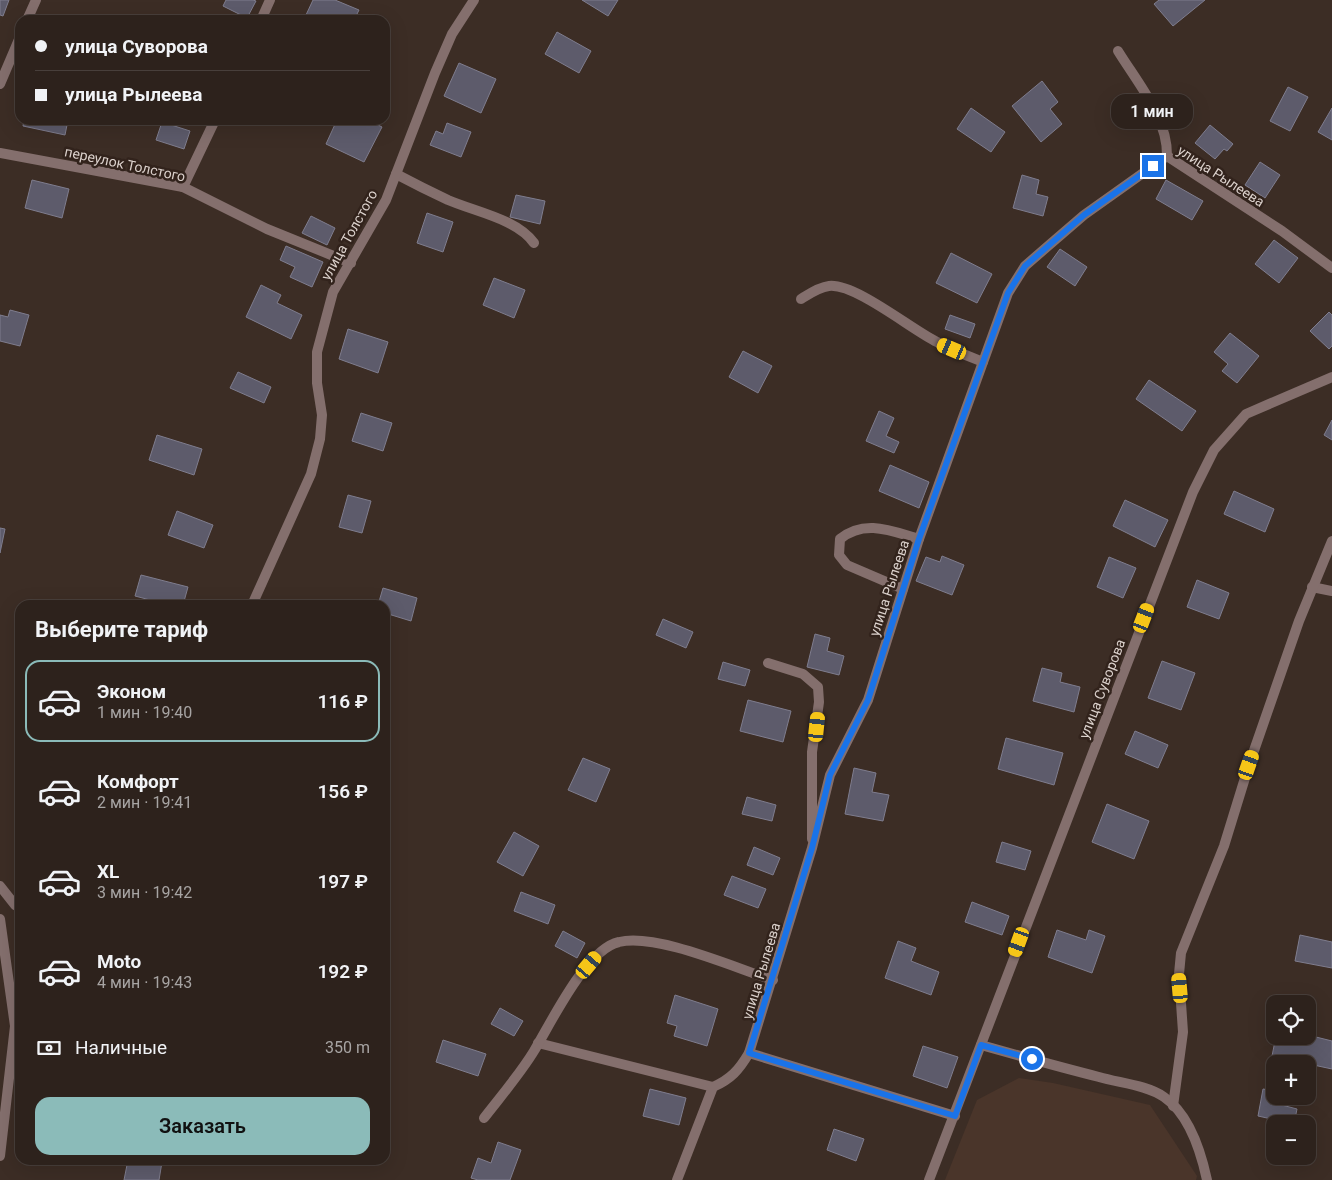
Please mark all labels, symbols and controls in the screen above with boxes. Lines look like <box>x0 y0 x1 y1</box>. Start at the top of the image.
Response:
text: улица Суворова <box>65 35 208 58</box>
text: улица Рылеева <box>65 83 202 106</box>
callout: 1 мин <box>1112 94 1194 128</box>
text: 1 мин <box>1130 102 1174 121</box>
street label: улица Рылеева <box>1175 142 1267 210</box>
street label: переулок Толстого <box>63 143 187 185</box>
route end <box>1142 155 1164 177</box>
street label: улица Толстого <box>318 187 380 283</box>
car <box>935 336 968 362</box>
street label: улица Рылеева <box>866 538 912 638</box>
car <box>1131 601 1156 635</box>
text: Выберите тариф <box>35 617 208 642</box>
street label: улица Суворова <box>1076 637 1128 741</box>
icon: car <box>37 679 82 724</box>
text: Эконом <box>97 680 166 703</box>
text: 116 ₽ <box>317 690 368 713</box>
text: 1 мин · 19:40 <box>97 703 192 722</box>
car <box>807 711 826 743</box>
car <box>1237 748 1260 782</box>
icon: car <box>37 769 82 814</box>
text: Комфорт <box>97 770 179 793</box>
text: 156 ₽ <box>317 780 368 803</box>
text: 2 мин · 19:41 <box>97 793 192 812</box>
icon: car <box>37 859 82 904</box>
text: XL <box>97 860 119 883</box>
text: 197 ₽ <box>317 870 368 893</box>
text: 3 мин · 19:42 <box>97 883 192 902</box>
street label: улица Рылеева <box>739 921 783 1021</box>
car <box>1006 925 1031 959</box>
icon: car <box>37 949 82 994</box>
car <box>573 949 604 981</box>
text: Moto <box>97 950 141 973</box>
text: 192 ₽ <box>317 960 368 983</box>
car <box>1171 972 1188 1004</box>
text: 4 мин · 19:43 <box>97 973 192 992</box>
map controls <box>1266 995 1316 1165</box>
button: locate <box>1266 995 1316 1045</box>
icon: cash <box>35 1034 63 1062</box>
text: Наличные <box>75 1036 167 1059</box>
text: 350 m <box>325 1038 370 1057</box>
route start <box>1021 1048 1043 1070</box>
button: + <box>1266 1055 1316 1105</box>
button: Заказать <box>35 1097 370 1155</box>
button: − <box>1266 1115 1316 1165</box>

